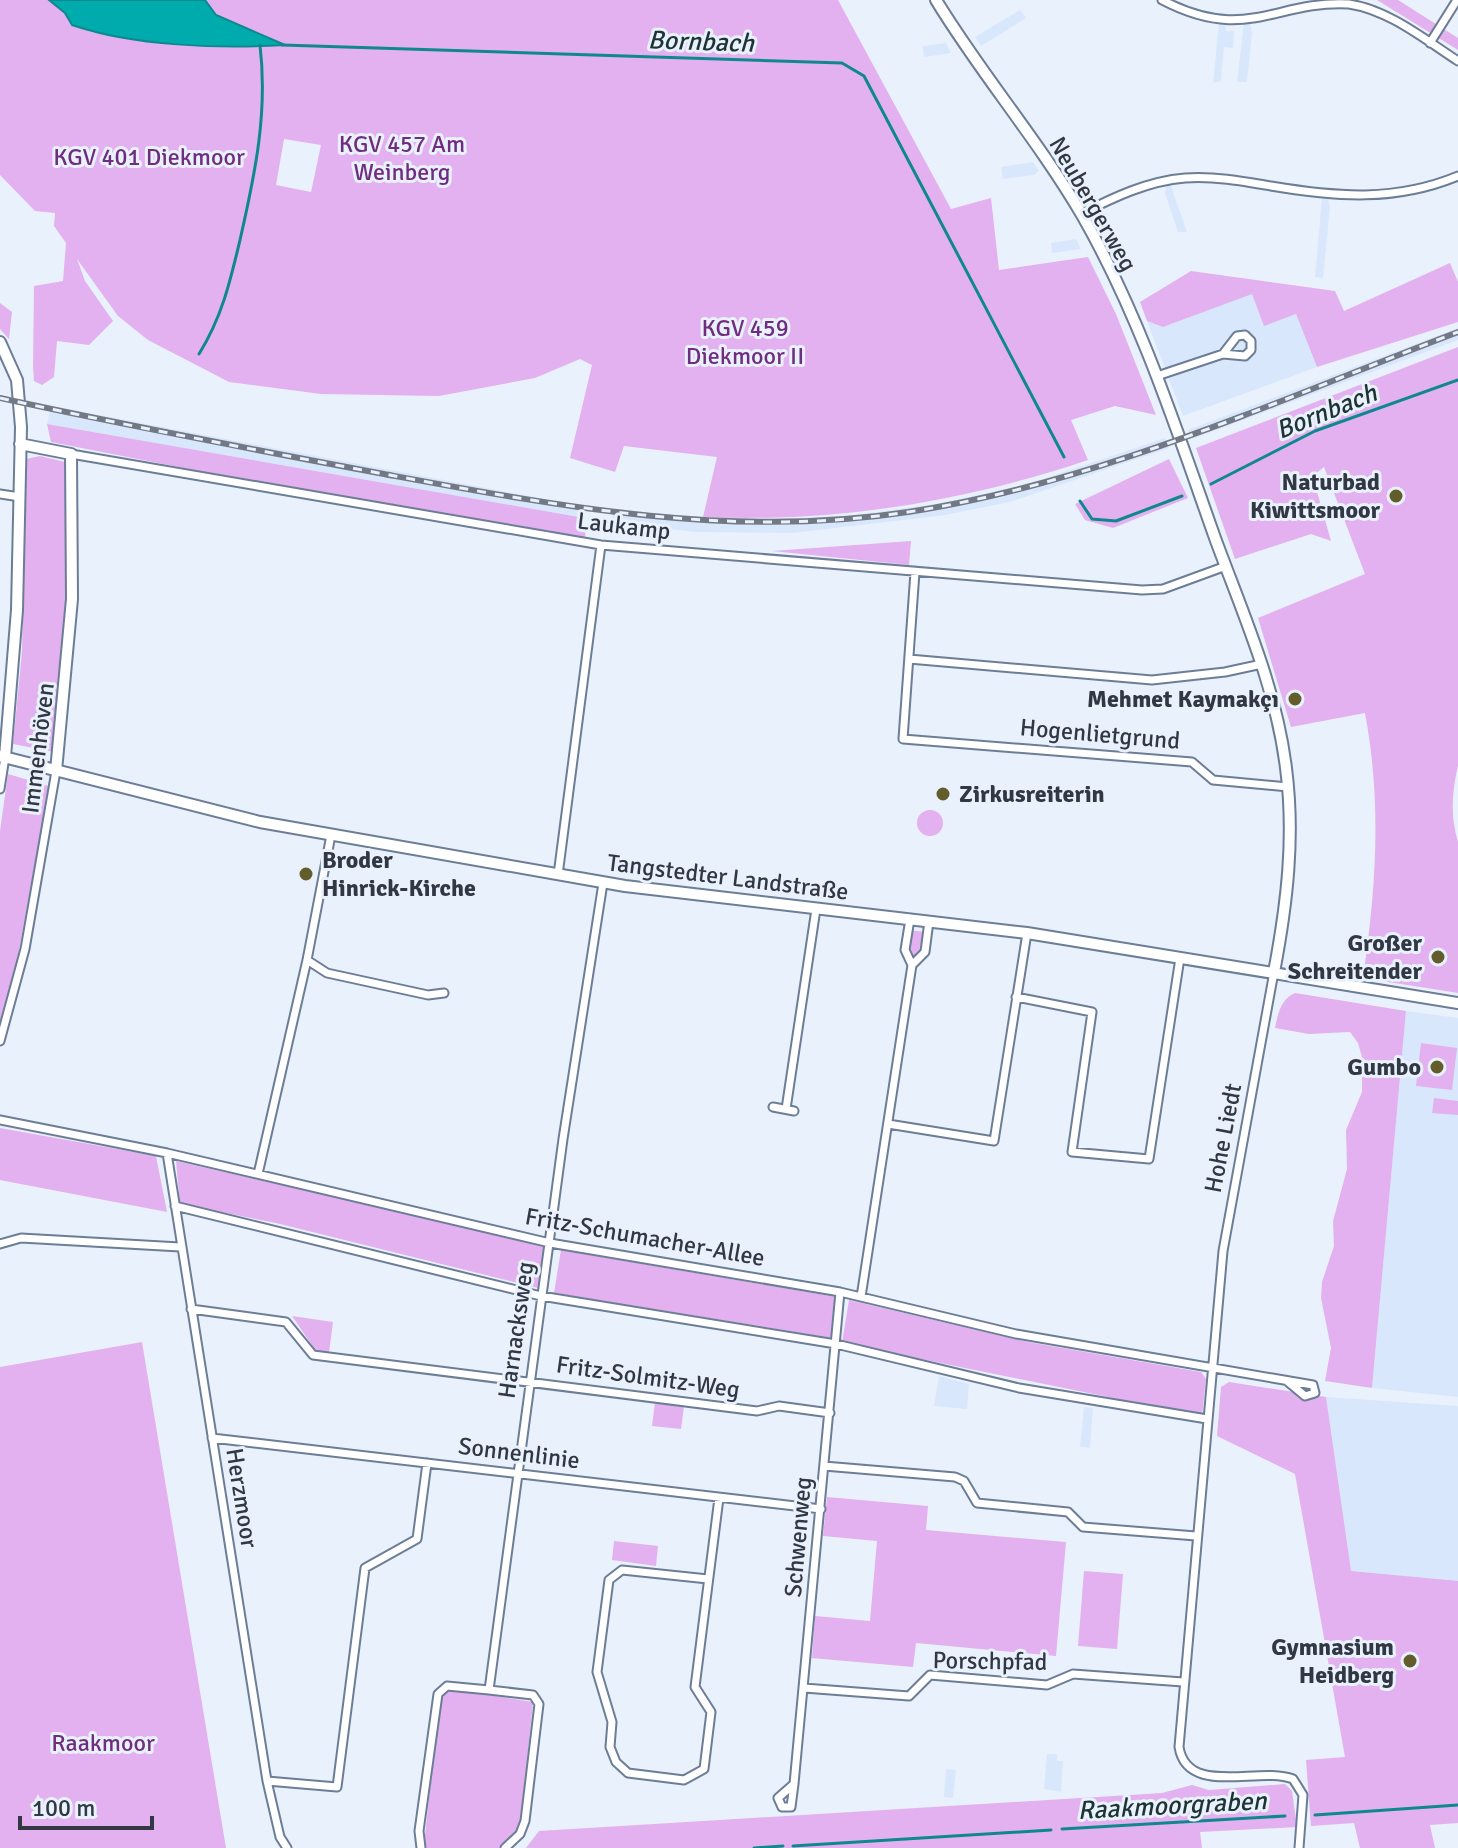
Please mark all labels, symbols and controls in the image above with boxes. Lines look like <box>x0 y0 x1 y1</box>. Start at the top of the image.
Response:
water label: Bornbach <box>647 24 755 60</box>
park label: KGV 457 Am Weinberg <box>339 129 465 187</box>
street label: Neubergerweg <box>1042 131 1144 277</box>
park label: KGV 401 Diekmoor <box>53 142 245 172</box>
park label: KGV 459 Diekmoor II <box>686 313 804 371</box>
water label: Bornbach <box>1271 377 1382 447</box>
place label: Naturbad Kiwittsmoor <box>1250 467 1380 525</box>
marker: Naturbad Kiwittsmoor <box>1387 487 1405 505</box>
street label: Laukamp <box>576 505 672 547</box>
street label: Immenhöven <box>15 681 61 815</box>
place label: Mehmet Kaymakçı <box>1087 684 1279 714</box>
marker: Mehmet Kaymakçı <box>1286 690 1304 708</box>
street label: Hogenlietgrund <box>1019 712 1181 756</box>
place label: Zirkusreiterin <box>959 779 1105 809</box>
marker: Zirkusreiterin <box>934 785 952 803</box>
place label: Broder Hinrick-Kirche <box>322 845 476 903</box>
street label: Tangstedter Landstraße <box>606 847 850 907</box>
marker: Broder Hinrick-Kirche <box>297 865 315 883</box>
place label: Großer Schreitender <box>1288 928 1422 986</box>
marker: Großer Schreitender <box>1429 948 1447 966</box>
place label: Gumbo <box>1347 1052 1421 1082</box>
marker: Gumbo <box>1428 1058 1446 1076</box>
street label: Hohe Liedt <box>1198 1081 1248 1195</box>
street label: Fritz-Schumacher-Allee <box>523 1201 767 1273</box>
street label: Harnacksweg <box>492 1260 540 1400</box>
street label: Fritz-Solmitz-Weg <box>554 1349 742 1405</box>
street label: Sonnenlinie <box>457 1431 581 1475</box>
street label: Herzmoor <box>219 1446 265 1550</box>
street label: Schwenweg <box>778 1476 818 1598</box>
place label: Gymnasium Heidberg <box>1271 1632 1394 1690</box>
street label: Porschpfad <box>932 1645 1048 1677</box>
marker: Gymnasium Heidberg <box>1401 1652 1419 1670</box>
park label: Raakmoor <box>51 1728 155 1758</box>
scale bar <box>20 1780 152 1830</box>
water label: Raakmoorgraben <box>1077 1785 1268 1827</box>
text: 100 m <box>32 1793 95 1823</box>

